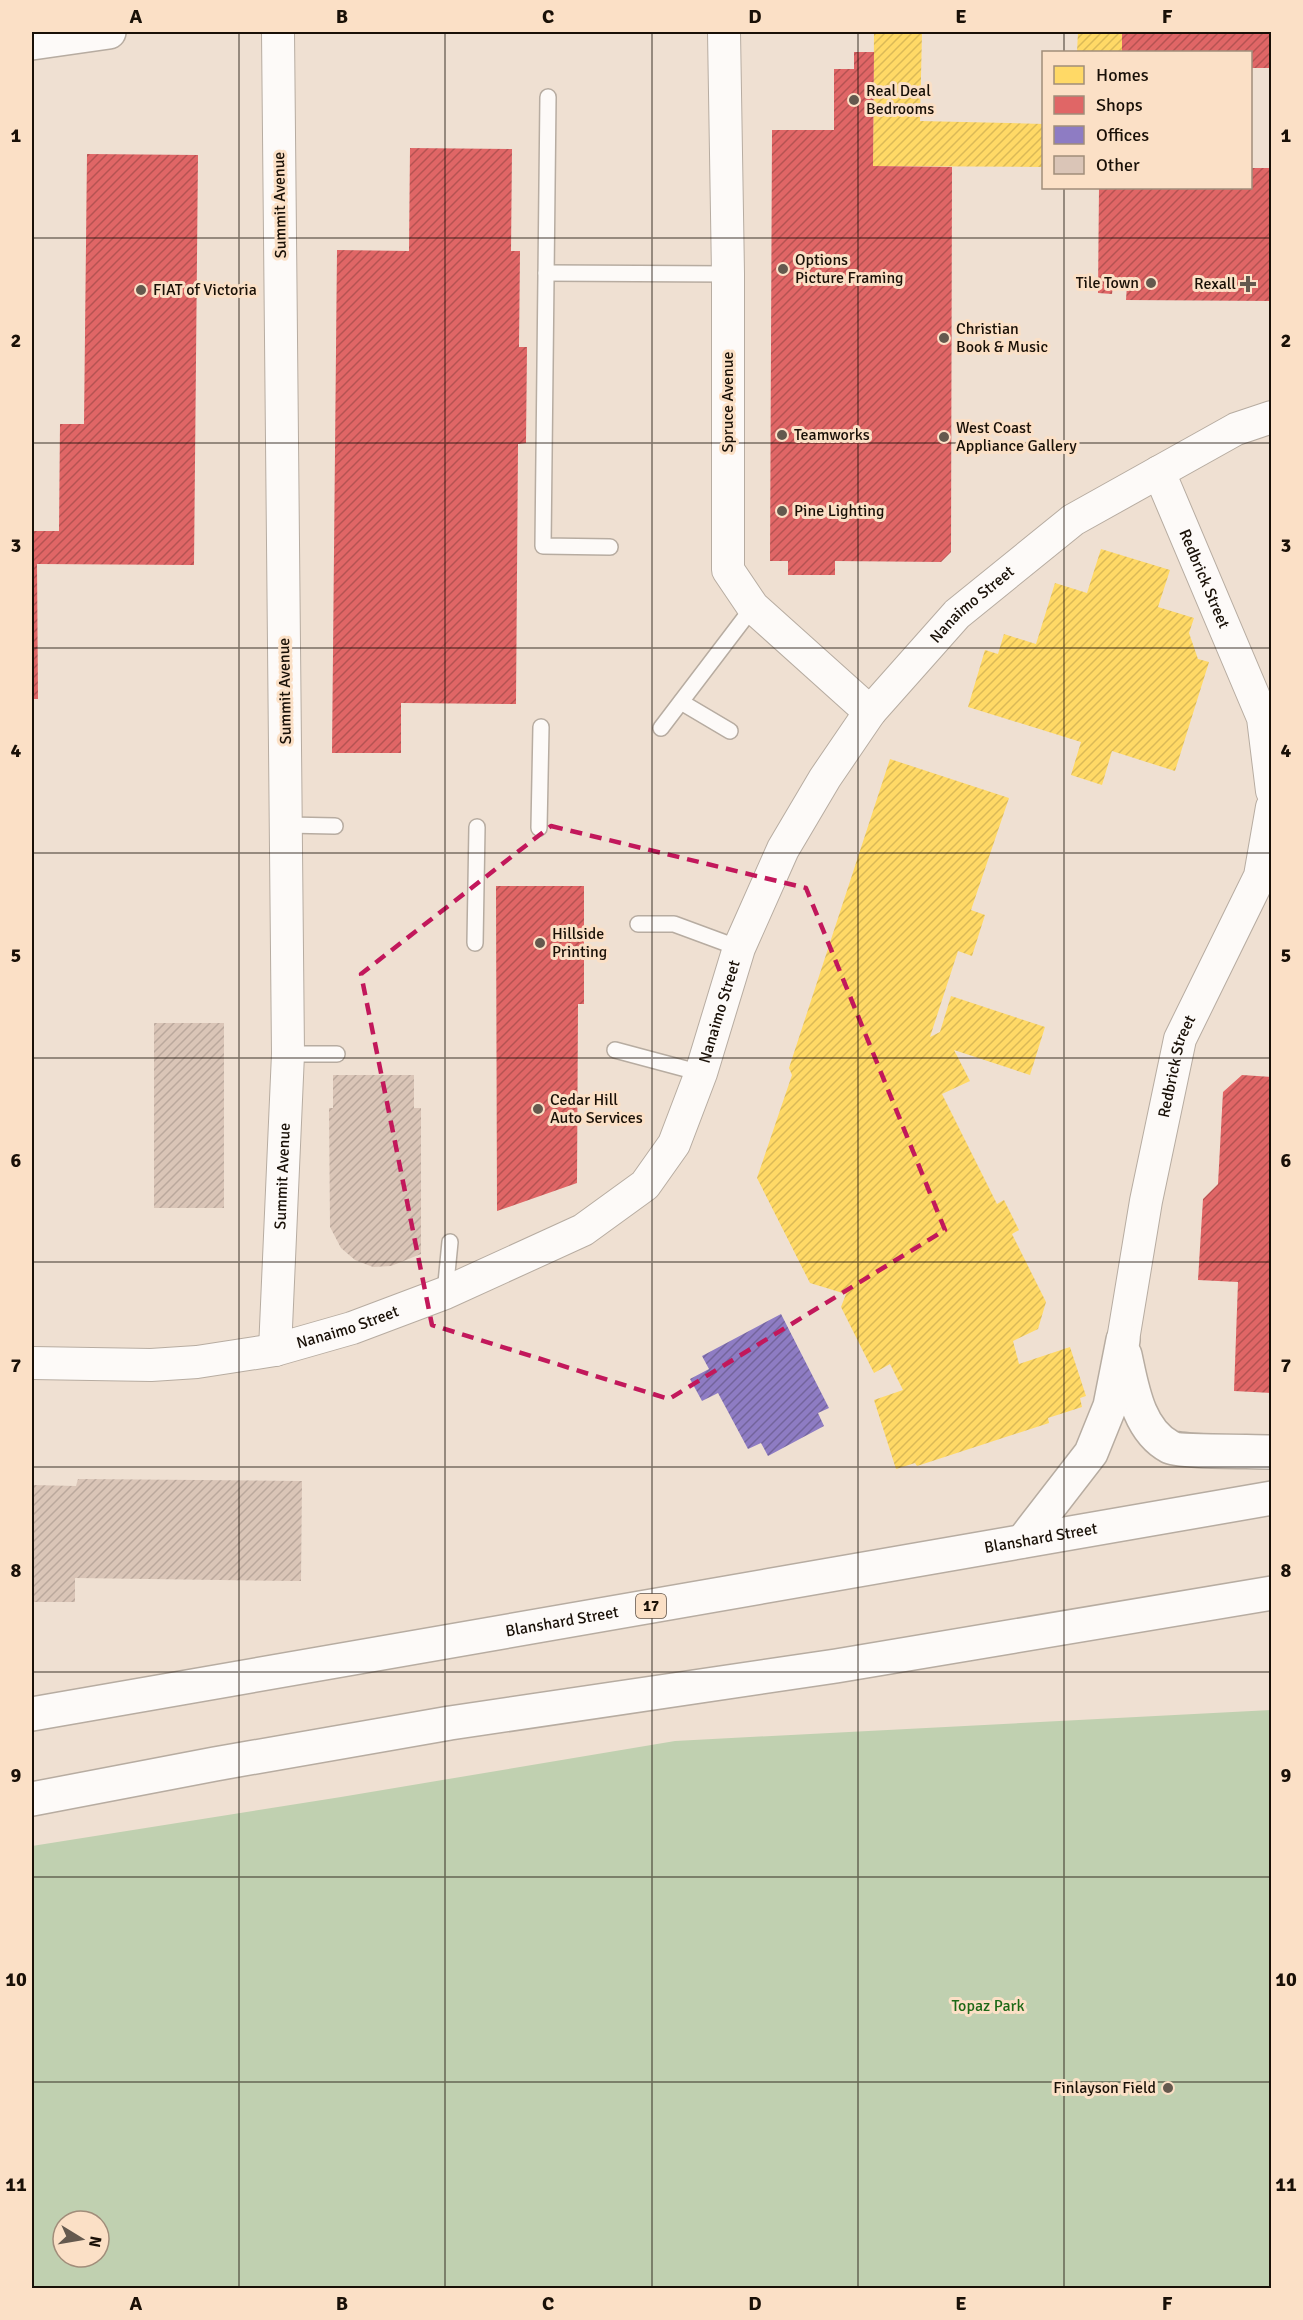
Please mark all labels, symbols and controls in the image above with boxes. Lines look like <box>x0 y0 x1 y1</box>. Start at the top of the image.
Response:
text: A <box>130 4 143 29</box>
text: B <box>336 4 348 29</box>
text: C <box>542 4 554 29</box>
text: D <box>748 4 762 29</box>
text: E <box>955 4 967 29</box>
text: F <box>1162 4 1173 29</box>
legend <box>1042 51 1252 189</box>
text: Homes <box>1096 64 1149 86</box>
place label: Real Deal Bedrooms <box>866 81 934 119</box>
marker: Real Deal Bedrooms <box>847 93 861 107</box>
text: Shops <box>1096 94 1143 116</box>
text: 1 <box>11 123 22 148</box>
text: 1 <box>1281 123 1292 148</box>
text: Offices <box>1096 124 1149 146</box>
street label: Summit Avenue <box>269 152 291 258</box>
text: Other <box>1096 154 1140 176</box>
place label: Options Picture Framing <box>795 250 904 288</box>
marker: Options Picture Framing <box>776 262 790 276</box>
place label: Tile Town <box>1076 273 1139 293</box>
place label: Rexall <box>1194 274 1236 294</box>
marker: Tile Town <box>1144 276 1158 290</box>
marker: Rexall <box>1241 277 1255 291</box>
place label: FIAT of Victoria <box>153 280 257 300</box>
marker: FIAT of Victoria <box>134 283 148 297</box>
place label: Christian Book & Music <box>956 319 1048 357</box>
text: 2 <box>11 328 21 353</box>
text: 2 <box>1281 328 1291 353</box>
marker: Christian Book & Music <box>937 331 951 345</box>
street label: Spruce Avenue <box>718 352 738 453</box>
place label: West Coast Appliance Gallery <box>956 418 1077 456</box>
place label: Teamworks <box>794 425 870 445</box>
marker: Teamworks <box>775 428 789 442</box>
marker: West Coast Appliance Gallery <box>937 430 951 444</box>
place label: Pine Lighting <box>794 501 884 521</box>
marker: Pine Lighting <box>775 504 789 518</box>
street label: Redbrick Street <box>1174 526 1234 632</box>
text: 3 <box>11 533 21 558</box>
text: 3 <box>1281 533 1291 558</box>
street label: Nanaimo Street <box>926 561 1019 647</box>
street label: Summit Avenue <box>274 638 296 744</box>
text: 4 <box>11 738 22 763</box>
text: 4 <box>1281 738 1292 763</box>
place label: Hillside Printing <box>552 924 607 962</box>
marker: Hillside Printing <box>533 936 547 950</box>
text: 5 <box>11 943 21 968</box>
text: 5 <box>1281 943 1291 968</box>
street label: Nanaimo Street <box>695 957 745 1066</box>
street label: Redbrick Street <box>1154 1011 1200 1120</box>
place label: Cedar Hill Auto Services <box>550 1090 643 1128</box>
marker: Cedar Hill Auto Services <box>531 1102 545 1116</box>
street label: Summit Avenue <box>270 1122 295 1230</box>
text: 6 <box>11 1148 22 1173</box>
text: 6 <box>1281 1148 1292 1173</box>
street label: Nanaimo Street <box>294 1301 402 1353</box>
text: 7 <box>11 1353 22 1378</box>
text: 7 <box>1281 1353 1292 1378</box>
street label: Blanshard Street <box>983 1519 1099 1558</box>
text: 8 <box>11 1558 22 1583</box>
text: 8 <box>1281 1558 1292 1583</box>
road number: 17 <box>636 1594 666 1618</box>
street label: Blanshard Street <box>504 1602 621 1641</box>
text: 9 <box>11 1763 22 1788</box>
text: 9 <box>1281 1763 1292 1788</box>
text: 10 <box>5 1967 27 1992</box>
text: 10 <box>1275 1967 1297 1992</box>
park label: Topaz Park <box>952 1996 1024 2016</box>
place label: Finlayson Field <box>1053 2078 1156 2098</box>
marker: Finlayson Field <box>1161 2081 1175 2095</box>
text: 11 <box>5 2172 27 2197</box>
text: 11 <box>1275 2172 1297 2197</box>
north arrow <box>51 2209 111 2269</box>
text: N <box>84 2234 106 2249</box>
text: A <box>130 2291 143 2316</box>
text: B <box>336 2291 348 2316</box>
text: C <box>542 2291 554 2316</box>
text: D <box>748 2291 762 2316</box>
text: E <box>955 2291 967 2316</box>
text: F <box>1162 2291 1173 2316</box>

